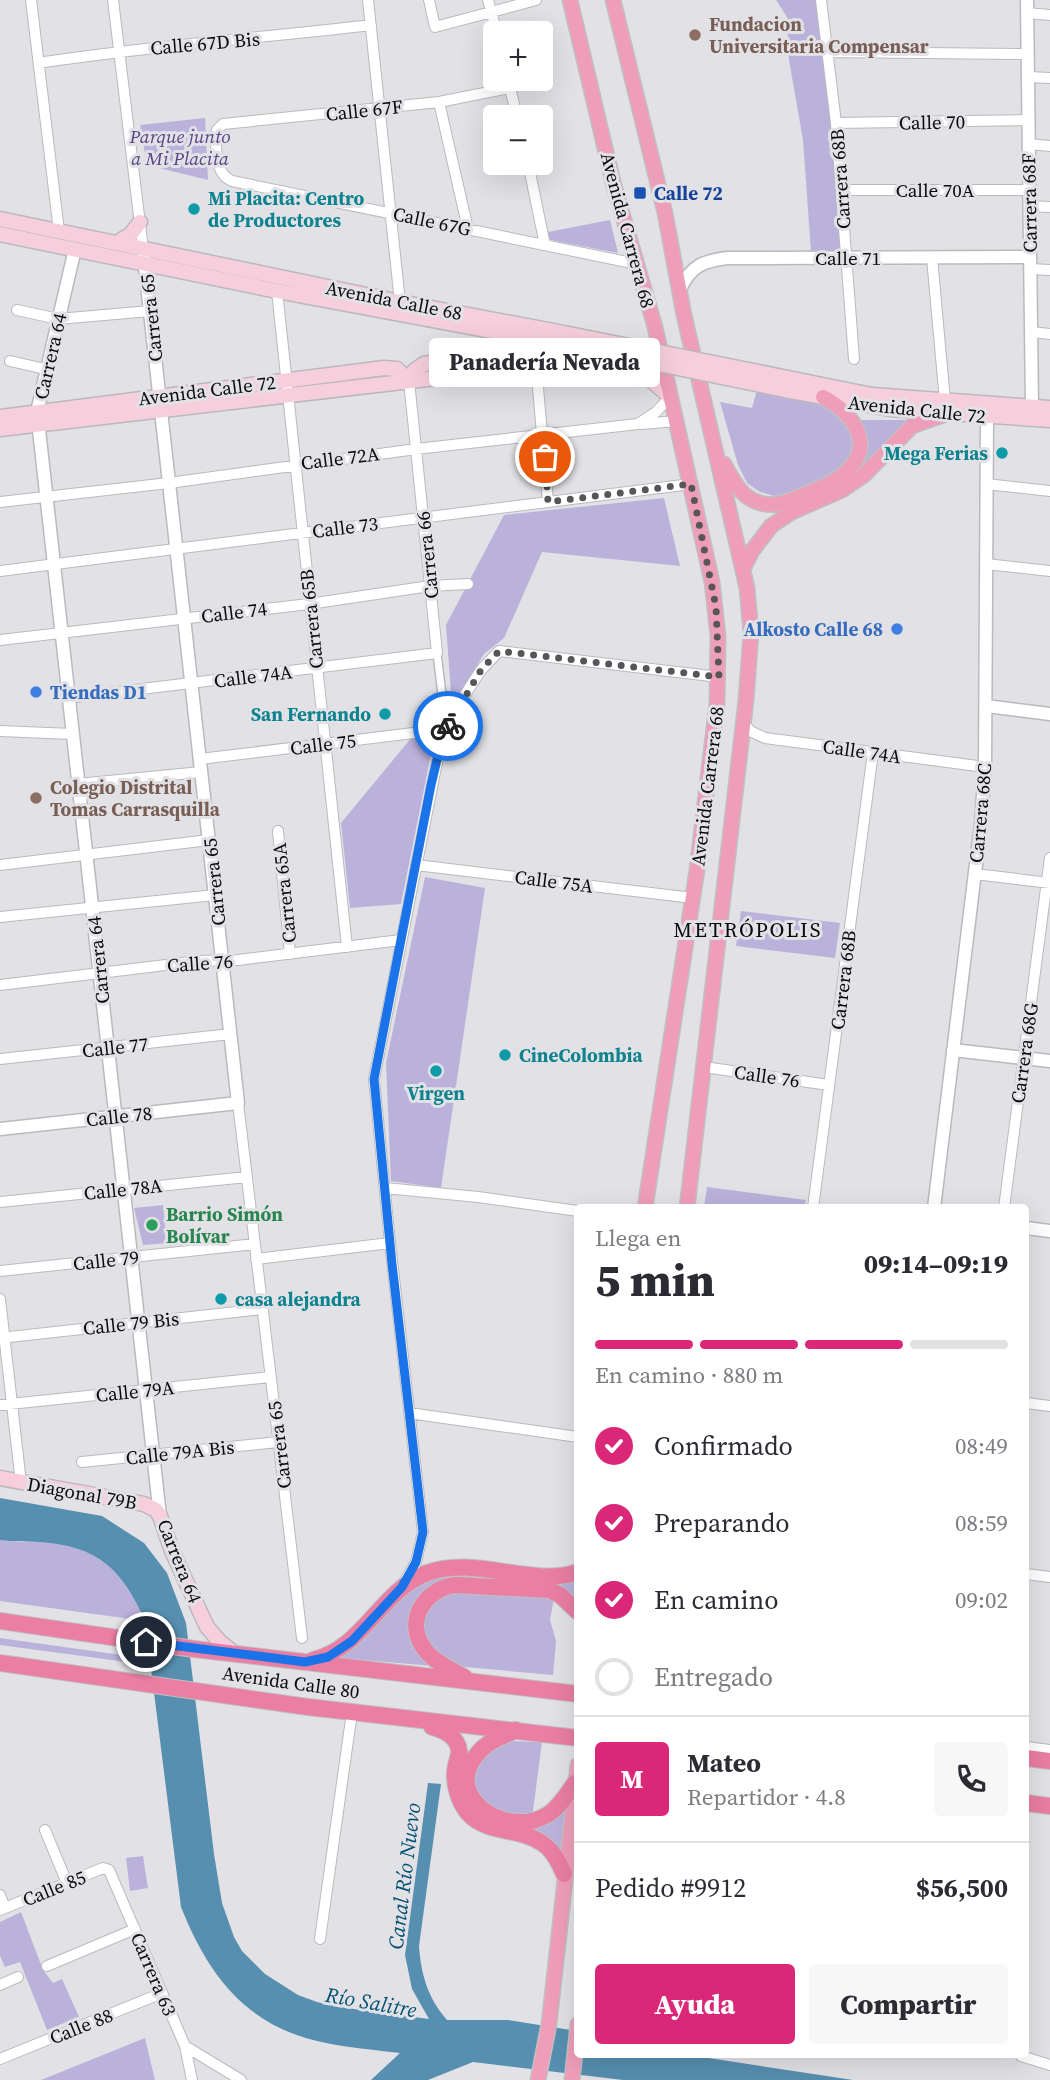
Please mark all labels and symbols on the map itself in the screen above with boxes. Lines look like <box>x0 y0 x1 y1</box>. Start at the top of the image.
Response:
place label: Fundacion Universitaria Compensar <box>709 11 929 59</box>
street label: Calle 67D Bis <box>149 25 261 61</box>
marker: Fundacion Universitaria Compensar <box>687 27 703 43</box>
street label: Calle 67F <box>324 93 404 127</box>
street label: Calle 70 <box>899 108 965 136</box>
park label: Parque junto a Mi Placita <box>129 123 230 171</box>
street label: Carrera 68B <box>824 128 856 230</box>
street label: Avenida Carrera 68 <box>595 149 661 311</box>
street label: Carrera 68F <box>1015 153 1043 253</box>
street label: Calle 70A <box>896 177 975 203</box>
place label: Calle 72 <box>654 180 723 206</box>
place label: Mi Placita: Centro de Productores <box>208 185 365 233</box>
marker: Calle 72 <box>632 185 648 201</box>
street label: Calle 67G <box>391 200 473 242</box>
marker: Mi Placita: Centro de Productores <box>186 201 202 217</box>
street label: Calle 71 <box>815 245 881 271</box>
street label: Carrera 65 <box>133 273 169 363</box>
street label: Avenida Calle 68 <box>324 274 464 326</box>
street label: Carrera 64 <box>27 310 73 402</box>
callout: Panadería Nevada <box>430 338 660 387</box>
street label: Avenida Calle 72 <box>137 369 277 411</box>
street label: Avenida Calle 72 <box>847 389 987 429</box>
pin <box>515 427 575 487</box>
street label: Calle 72A <box>299 440 381 476</box>
place label: Mega Ferias <box>884 440 988 466</box>
marker: Mega Ferias <box>994 445 1010 461</box>
street label: Calle 73 <box>311 510 379 544</box>
street label: Carrera 66 <box>409 510 445 600</box>
street label: Carrera 65B <box>293 568 329 670</box>
street label: Calle 74 <box>200 595 269 629</box>
place label: Alkosto Calle 68 <box>743 616 883 642</box>
marker: Alkosto Calle 68 <box>889 621 905 637</box>
street label: Calle 74A <box>212 658 294 694</box>
place label: Tiendas D1 <box>50 679 147 705</box>
marker: Tiendas D1 <box>28 684 44 700</box>
courier <box>413 691 483 761</box>
place label: San Fernando <box>251 701 371 727</box>
street label: Avenida Carrera 68 <box>684 705 730 867</box>
marker: San Fernando <box>377 706 393 722</box>
street label: Calle 75 <box>289 727 357 761</box>
street label: Calle 74A <box>821 733 903 769</box>
street label: Carrera 68C <box>963 762 997 864</box>
place label: Colegio Distrital Tomas Carrasquilla <box>50 774 221 822</box>
marker: Colegio Distrital Tomas Carrasquilla <box>28 790 44 806</box>
street label: Carrera 65 <box>196 837 232 927</box>
street label: Carrera 65A <box>266 841 302 944</box>
street label: Calle 75A <box>513 863 595 899</box>
street label: Carrera 64 <box>80 914 116 1005</box>
district label: METRÓPOLIS <box>673 915 823 944</box>
street label: Carrera 68B <box>824 929 862 1031</box>
street label: Calle 76 <box>166 948 234 978</box>
street label: Carrera 68G <box>1004 1001 1044 1105</box>
street label: Calle 77 <box>81 1031 149 1063</box>
place label: CineColombia <box>519 1042 644 1068</box>
marker: CineColombia <box>497 1047 513 1063</box>
street label: Calle 76 <box>732 1059 802 1093</box>
marker: Virgen <box>428 1063 444 1079</box>
place label: Virgen <box>407 1080 465 1106</box>
street label: Calle 78 <box>85 1100 153 1132</box>
street label: Calle 78A <box>82 1172 164 1206</box>
place label: Barrio Simón Bolívar <box>166 1201 283 1249</box>
marker: Barrio Simón Bolívar <box>144 1217 160 1233</box>
street label: Calle 79 <box>72 1244 140 1276</box>
place label: casa alejandra <box>235 1286 362 1312</box>
marker: casa alejandra <box>213 1291 229 1307</box>
street label: Calle 79 Bis <box>82 1305 180 1341</box>
street label: Calle 79A <box>94 1374 176 1408</box>
street label: Carrera 65 <box>261 1400 297 1490</box>
street label: Calle 79A Bis <box>124 1433 236 1471</box>
street label: Diagonal 79B <box>25 1471 139 1515</box>
street label: Carrera 64 <box>151 1515 209 1607</box>
pin <box>116 1612 176 1672</box>
street label: Avenida Calle 80 <box>221 1659 361 1705</box>
water label: Canal Río Nuevo <box>381 1801 427 1951</box>
street label: Calle 85 <box>18 1864 90 1912</box>
street label: Carrera 63 <box>125 1928 183 2020</box>
water label: Río Salitre <box>322 1980 419 2024</box>
street label: Calle 88 <box>45 2002 117 2050</box>

